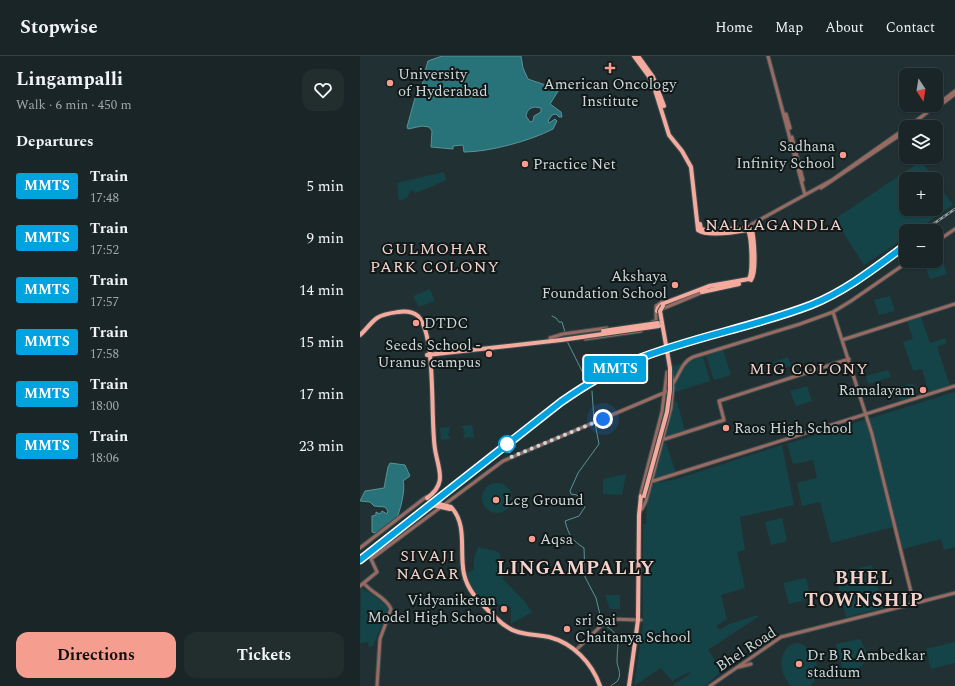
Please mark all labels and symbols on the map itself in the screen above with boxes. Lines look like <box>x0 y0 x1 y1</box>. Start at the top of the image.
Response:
marker: American Oncology Institute <box>604 62 616 74</box>
place label: University of Hyderabad <box>398 63 488 103</box>
north arrow <box>899 68 943 112</box>
place label: American Oncology Institute <box>543 73 677 113</box>
marker: University of Hyderabad <box>385 78 395 88</box>
place label: Sadhana Infinity School <box>736 135 836 175</box>
marker: Sadhana Infinity School <box>838 150 848 160</box>
place label: Practice Net <box>533 153 616 176</box>
marker: Practice Net <box>520 159 530 169</box>
district label: NALLAGANDLA <box>705 213 843 237</box>
district label: GULMOHAR PARK COLONY <box>370 237 500 279</box>
place label: Akshaya Foundation School <box>542 265 668 305</box>
marker: Akshaya Foundation School <box>670 280 680 290</box>
place label: DTDC <box>424 312 468 335</box>
marker: DTDC <box>411 318 421 328</box>
place label: Seeds School - Uranus campus <box>378 334 481 374</box>
marker: Seeds School - Uranus campus <box>484 349 494 359</box>
line badge: MMTS <box>587 356 643 382</box>
district label: MIG COLONY <box>749 357 869 381</box>
place label: Ramalayam <box>838 379 915 402</box>
marker: Ramalayam <box>918 385 928 395</box>
your location <box>593 409 613 429</box>
place label: Raos High School <box>734 417 852 440</box>
marker: Raos High School <box>721 423 731 433</box>
unlabelled marker <box>498 435 516 453</box>
place label: Lcg Ground <box>504 489 584 512</box>
marker: Lcg Ground <box>491 495 501 505</box>
place label: Aqsa <box>540 528 574 551</box>
marker: Aqsa <box>527 534 537 544</box>
district label: SIVAJI NAGAR <box>396 544 460 586</box>
district label: LINGAMPALLY <box>497 554 655 583</box>
district label: BHEL TOWNSHIP <box>805 564 923 615</box>
place label: Vidyaniketan Model High School <box>367 589 496 629</box>
marker: Vidyaniketan Model High School <box>499 604 509 614</box>
place label: sri Sai Chaitanya School <box>575 609 691 649</box>
street label: Bhel Road <box>712 621 781 677</box>
marker: sri Sai Chaitanya School <box>562 624 572 634</box>
place label: Dr B R Ambedkar stadium <box>807 644 925 684</box>
marker: Dr B R Ambedkar stadium <box>794 659 804 669</box>

